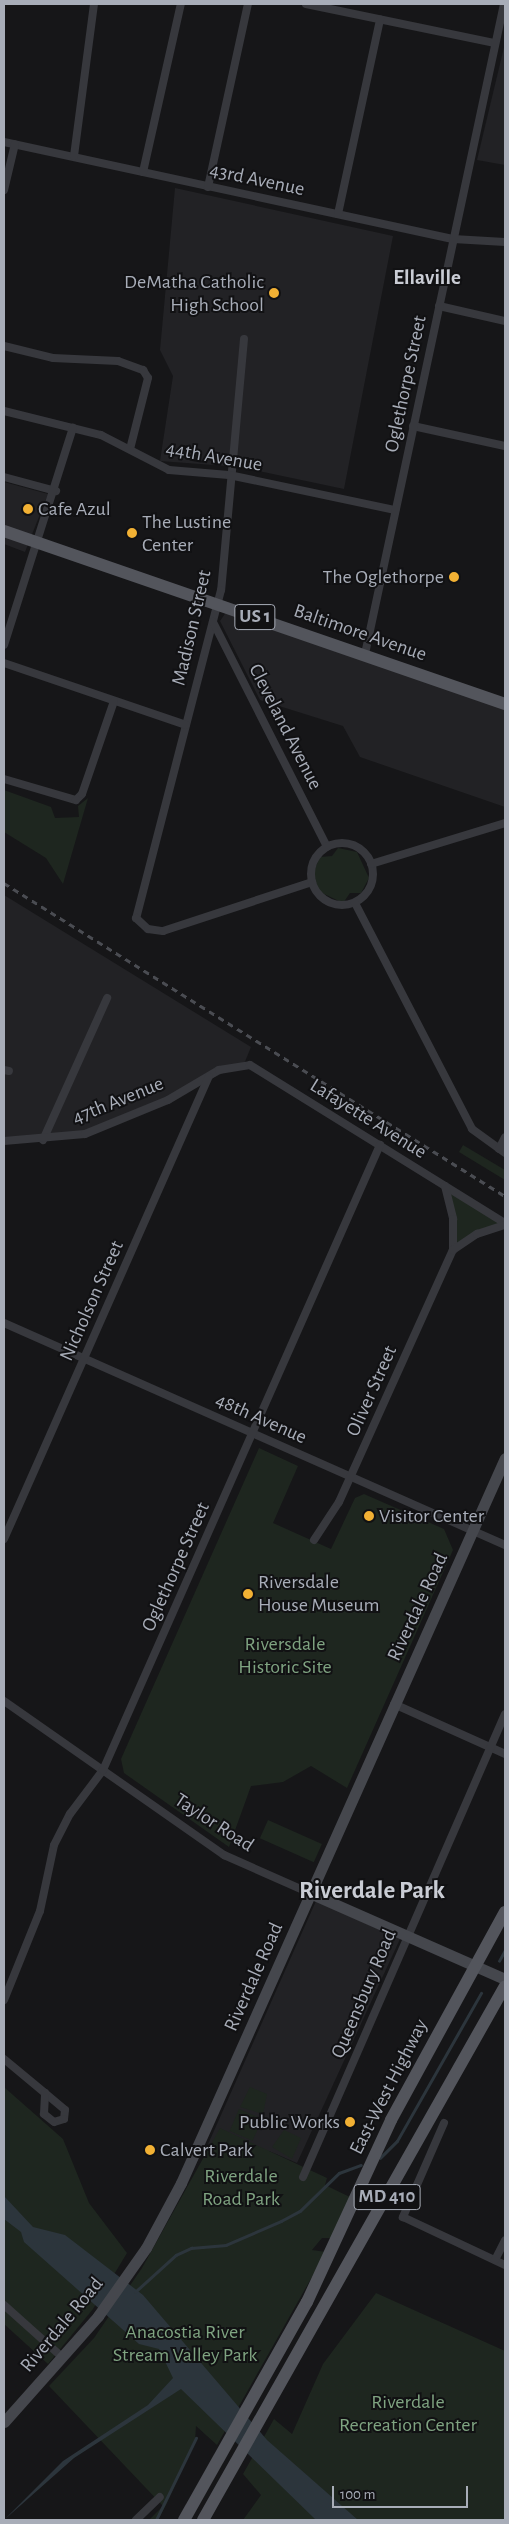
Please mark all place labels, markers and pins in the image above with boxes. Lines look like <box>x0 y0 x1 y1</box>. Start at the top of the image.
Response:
place label: DeMatha Catholic High School <box>124 270 264 317</box>
marker: DeMatha Catholic High School <box>268 287 280 299</box>
place label: Cafe Azul <box>38 497 111 521</box>
marker: Cafe Azul <box>22 503 34 515</box>
place label: The Lustine Center <box>142 510 231 557</box>
marker: The Lustine Center <box>126 527 138 539</box>
place label: The Oglethorpe <box>323 565 444 589</box>
marker: The Oglethorpe <box>448 571 460 583</box>
place label: Visitor Center <box>379 1504 484 1528</box>
marker: Visitor Center <box>363 1510 375 1522</box>
place label: Riversdale House Museum <box>258 1570 379 1617</box>
marker: Riversdale House Museum <box>242 1588 254 1600</box>
place label: Public Works <box>239 2110 340 2134</box>
marker: Public Works <box>344 2116 356 2128</box>
place label: Calvert Park <box>160 2138 253 2162</box>
marker: Calvert Park <box>144 2144 156 2156</box>

